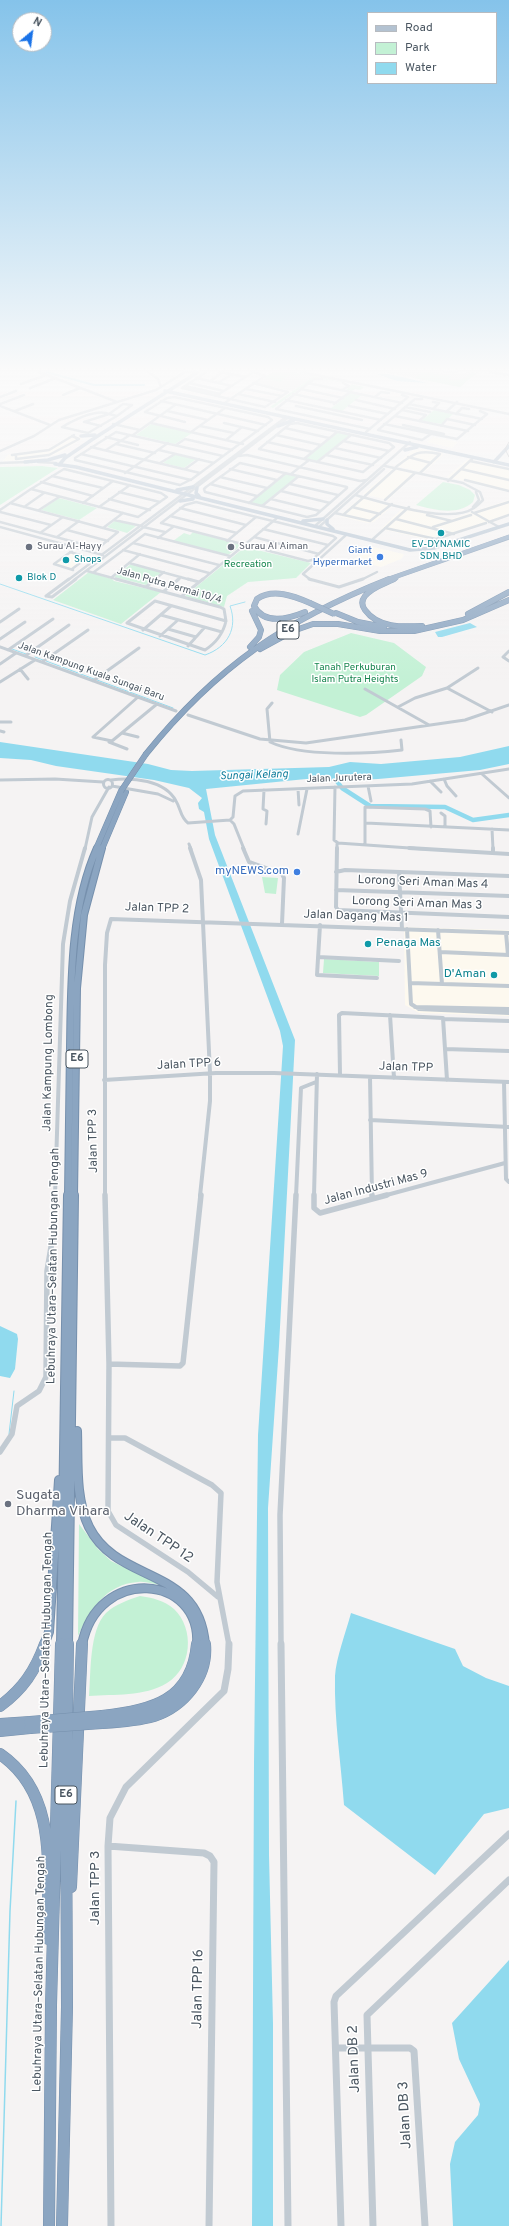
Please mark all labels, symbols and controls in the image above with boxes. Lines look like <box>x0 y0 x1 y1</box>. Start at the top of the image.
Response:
north arrow <box>12 12 52 52</box>
legend <box>367 12 497 84</box>
text: N <box>30 14 44 30</box>
text: Road <box>405 20 433 36</box>
text: Park <box>405 40 430 56</box>
text: Water <box>405 60 437 76</box>
marker: EV-DYNAMIC SDN BHD <box>436 528 446 538</box>
place label: EV-DYNAMIC SDN BHD <box>411 539 471 562</box>
place label: Surau Al-Hayy <box>37 541 102 553</box>
place label: Surau Al Aiman <box>239 541 308 553</box>
marker: Surau Al-Hayy <box>24 542 34 552</box>
marker: Surau Al Aiman <box>226 542 236 552</box>
place label: Giant Hypermarket <box>313 545 372 568</box>
marker: Giant Hypermarket <box>375 552 385 562</box>
place label: Shops <box>74 554 102 566</box>
marker: Shops <box>61 555 71 565</box>
park label: Recreation <box>224 559 272 571</box>
street label: Jalan Putra Permai 10/4 <box>115 565 223 607</box>
place label: Blok D <box>27 572 56 584</box>
marker: Blok D <box>14 573 24 583</box>
road number: E6 <box>277 621 299 639</box>
street label: Jalan Kampung Kuala Sungai Baru <box>16 640 166 704</box>
park label: Tanah Perkuburan Islam Putra Heights <box>311 662 399 686</box>
water label: Sungai Kelang <box>220 768 288 784</box>
street label: Jalan Jurutera <box>306 772 372 786</box>
place label: myNEWS.com <box>215 865 289 879</box>
marker: myNEWS.com <box>292 867 302 877</box>
street label: Lorong Seri Aman Mas 4 <box>357 874 489 892</box>
street label: Lorong Seri Aman Mas 3 <box>352 895 482 913</box>
street label: Jalan TPP 2 <box>125 901 189 917</box>
street label: Jalan Dagang Mas 1 <box>303 908 409 926</box>
place label: Penaga Mas <box>376 937 441 951</box>
marker: Penaga Mas <box>363 939 373 949</box>
place label: D'Aman <box>444 968 486 982</box>
marker: D'Aman <box>489 970 499 980</box>
street label: Jalan Kampung Lombong <box>41 994 57 1132</box>
road number: E6 <box>66 1050 88 1068</box>
street label: Jalan TPP 6 <box>157 1056 221 1074</box>
street label: Jalan TPP <box>379 1060 433 1076</box>
street label: Jalan TPP 3 <box>86 1109 102 1173</box>
street label: Lebuhraya Utara–Selatan Hubungan Tengah <box>45 1148 63 1384</box>
street label: Jalan Industri Mas 9 <box>322 1167 430 1209</box>
place label: Sugata Dharma Vihara <box>16 1488 110 1520</box>
marker: Sugata Dharma Vihara <box>3 1499 13 1509</box>
street label: Jalan TPP 12 <box>120 1509 196 1567</box>
street label: Lebuhraya Utara–Selatan Hubungan Tengah <box>38 1532 56 1768</box>
road number: E6 <box>55 1786 77 1804</box>
street label: Jalan TPP 3 <box>88 1851 104 1925</box>
street label: Lebuhraya Utara–Selatan Hubungan Tengah <box>31 1856 49 2092</box>
street label: Jalan TPP 16 <box>190 1949 208 2029</box>
street label: Jalan DB 2 <box>345 2025 365 2093</box>
street label: Jalan DB 3 <box>396 2081 416 2149</box>

